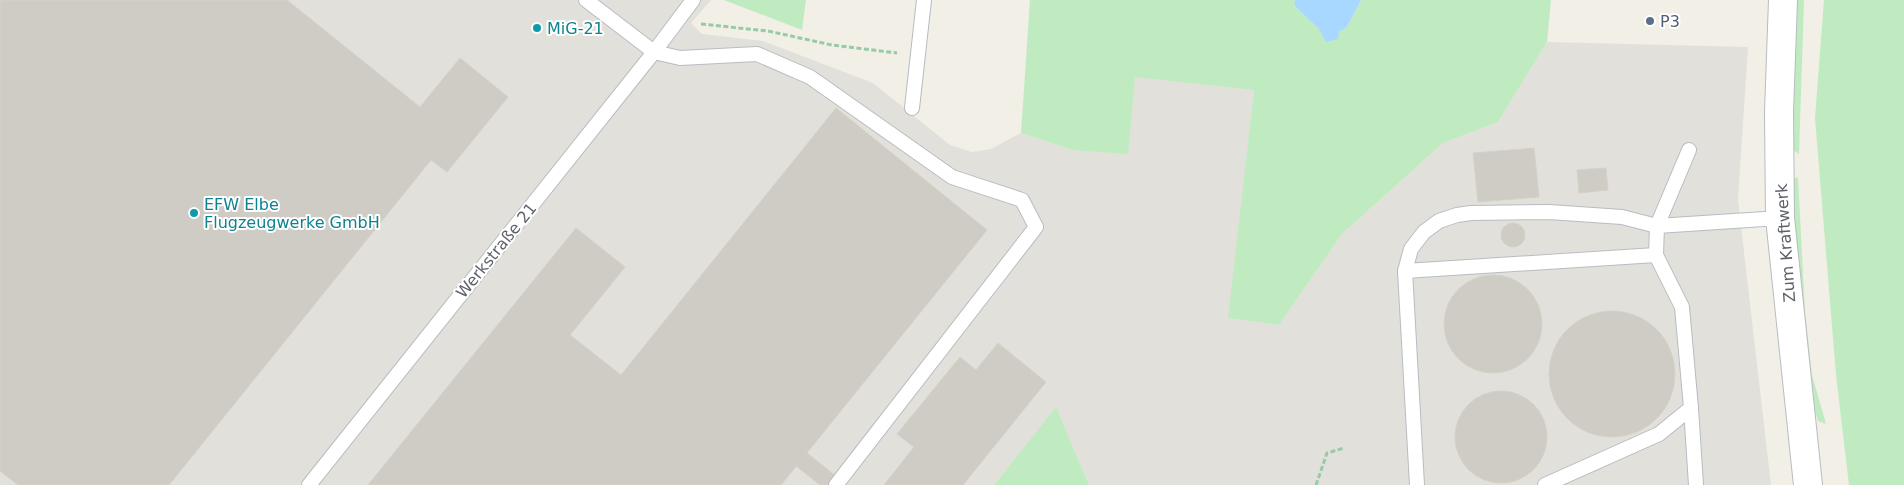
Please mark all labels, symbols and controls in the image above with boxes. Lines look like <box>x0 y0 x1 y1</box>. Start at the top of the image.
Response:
place label: P3 <box>1660 12 1680 31</box>
marker: P3 <box>1644 15 1656 27</box>
place label: MiG-21 <box>547 19 604 38</box>
marker: MiG-21 <box>531 22 543 34</box>
street label: Zum Kraftwerk <box>1772 182 1799 303</box>
place label: EFW Elbe Flugzeugwerke GmbH <box>204 195 380 232</box>
street label: Werkstraße 21 <box>452 199 541 302</box>
marker: EFW Elbe Flugzeugwerke GmbH <box>188 207 200 219</box>

